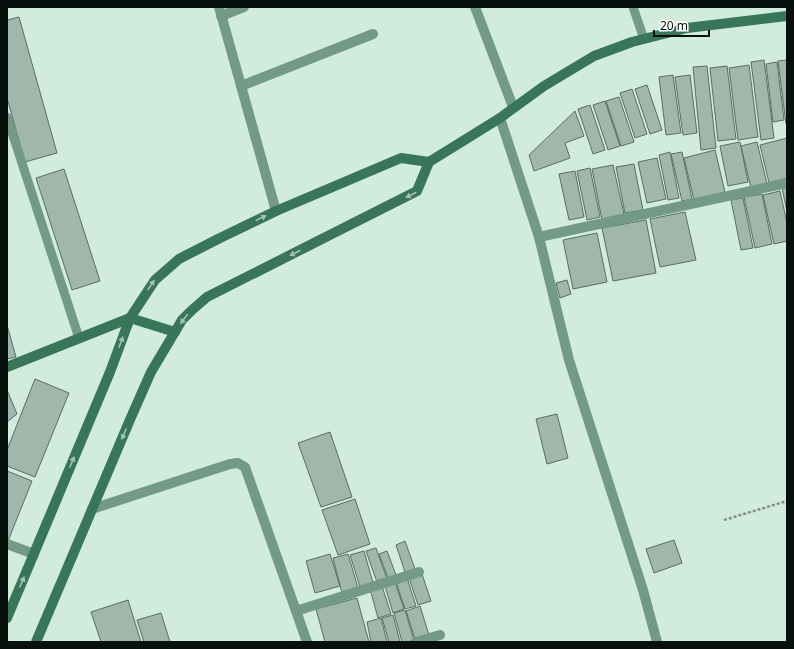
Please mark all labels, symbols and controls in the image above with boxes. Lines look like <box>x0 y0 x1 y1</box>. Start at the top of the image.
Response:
scale bar <box>654 12 709 38</box>
text: 20 m <box>660 17 688 34</box>
one-way arrow <box>405 192 416 198</box>
one-way arrow <box>255 215 266 221</box>
one-way arrow <box>289 250 300 256</box>
one-way arrow <box>147 280 155 290</box>
one-way arrow <box>180 314 188 324</box>
one-way arrow <box>118 335 124 347</box>
one-way arrow <box>120 428 126 440</box>
one-way arrow <box>69 457 75 468</box>
one-way arrow <box>19 577 25 588</box>

